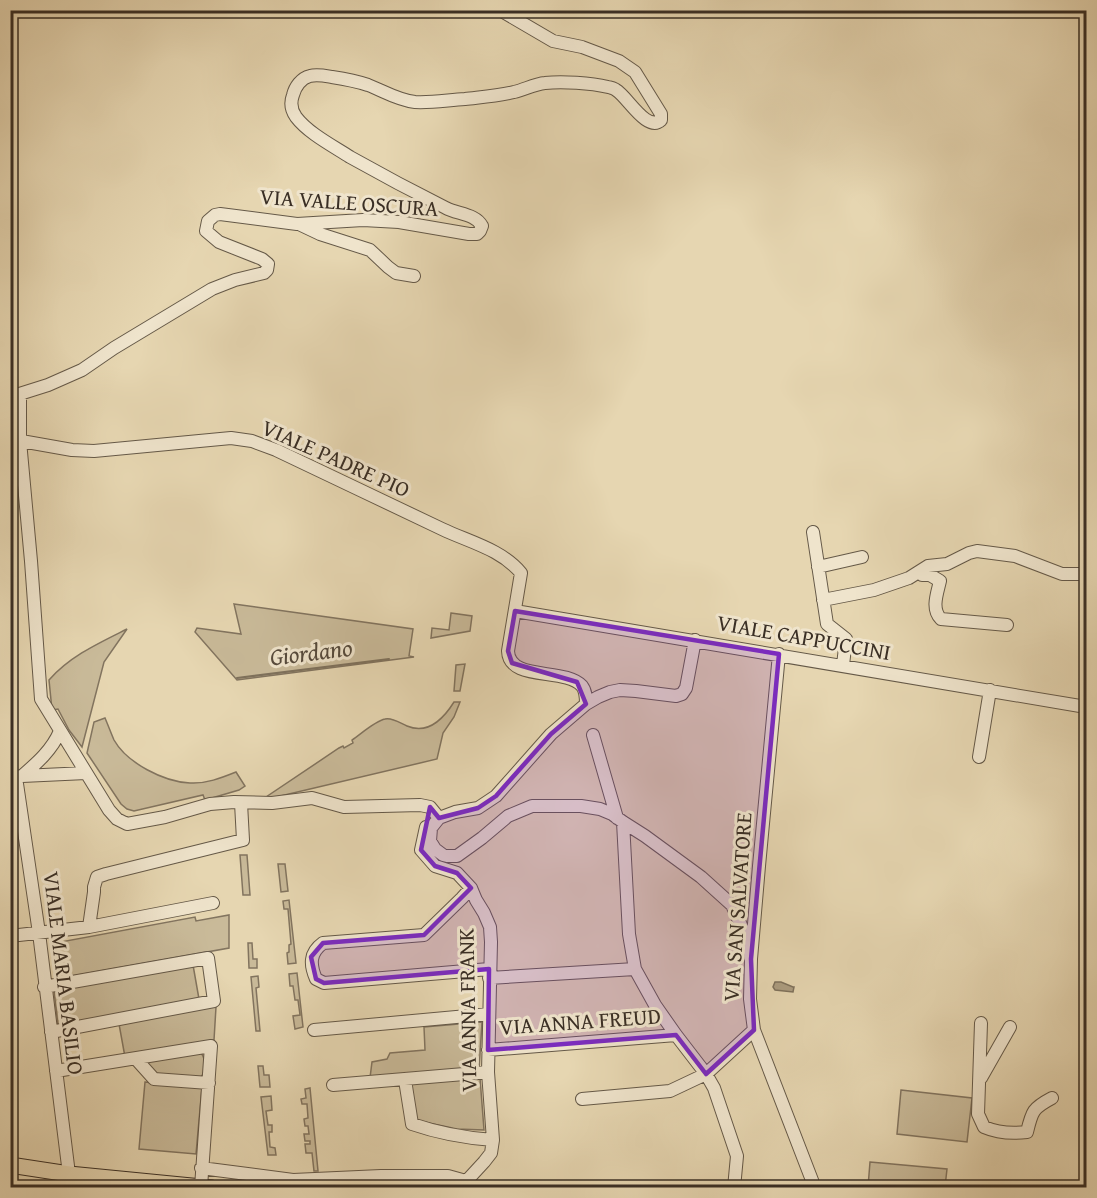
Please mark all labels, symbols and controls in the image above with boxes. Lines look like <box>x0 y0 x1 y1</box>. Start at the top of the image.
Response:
street label: VIA VALLE OSCURA <box>259 180 440 224</box>
street label: VIALE PADRE PIO <box>257 411 415 505</box>
street label: VIALE CAPPUCCINI <box>715 606 893 668</box>
water label: Giordano <box>268 630 354 674</box>
street label: VIA SAN SALVATORE <box>714 811 760 1003</box>
street label: VIALE MARIA BASILIO <box>36 870 92 1076</box>
street label: VIA ANNA FRANK <box>450 928 484 1092</box>
street label: VIA ANNA FREUD <box>498 999 662 1043</box>

